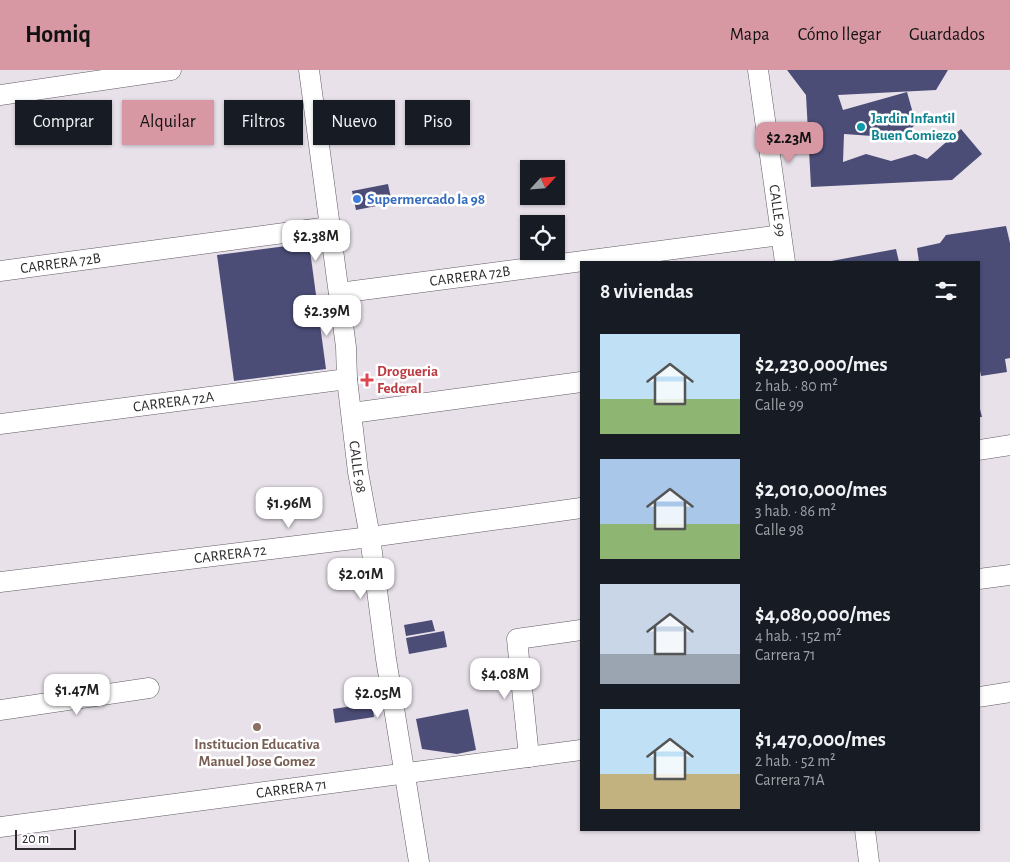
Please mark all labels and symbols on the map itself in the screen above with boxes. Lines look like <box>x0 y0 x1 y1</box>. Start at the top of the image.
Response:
place label: Jardin Infantil Buen Comiezo <box>871 111 956 143</box>
marker: Jardin Infantil Buen Comiezo <box>855 121 867 133</box>
pin: $2.23M <box>748 122 830 164</box>
north arrow <box>520 160 565 205</box>
street label: CALLE 99 <box>767 183 789 238</box>
place label: Supermercado la 98 <box>367 192 485 207</box>
marker: Supermercado la 98 <box>351 193 363 205</box>
pin: $2.38M <box>275 220 357 262</box>
street label: CARRERA 72B <box>19 250 102 276</box>
street label: CARRERA 72B <box>429 263 511 289</box>
pin: $2.39M <box>286 294 368 337</box>
place label: Drogueria Federal <box>377 364 438 396</box>
marker: Drogueria Federal <box>361 374 373 386</box>
street label: CARRERA 72A <box>132 389 215 414</box>
street label: CALLE 98 <box>347 440 369 494</box>
pin: $1.96M <box>248 486 330 529</box>
street label: CARRERA 72 <box>193 542 268 566</box>
pin: $2.01M <box>320 558 402 600</box>
pin: $4.08M <box>464 658 546 700</box>
pin: $1.47M <box>36 674 118 716</box>
pin: $2.05M <box>337 676 419 719</box>
marker: Institucion Educativa Manuel Jose Gomez <box>251 721 263 733</box>
place label: Institucion Educativa Manuel Jose Gomez <box>194 737 320 769</box>
street label: CARRERA 71 <box>255 776 328 800</box>
scale bar <box>15 827 76 850</box>

